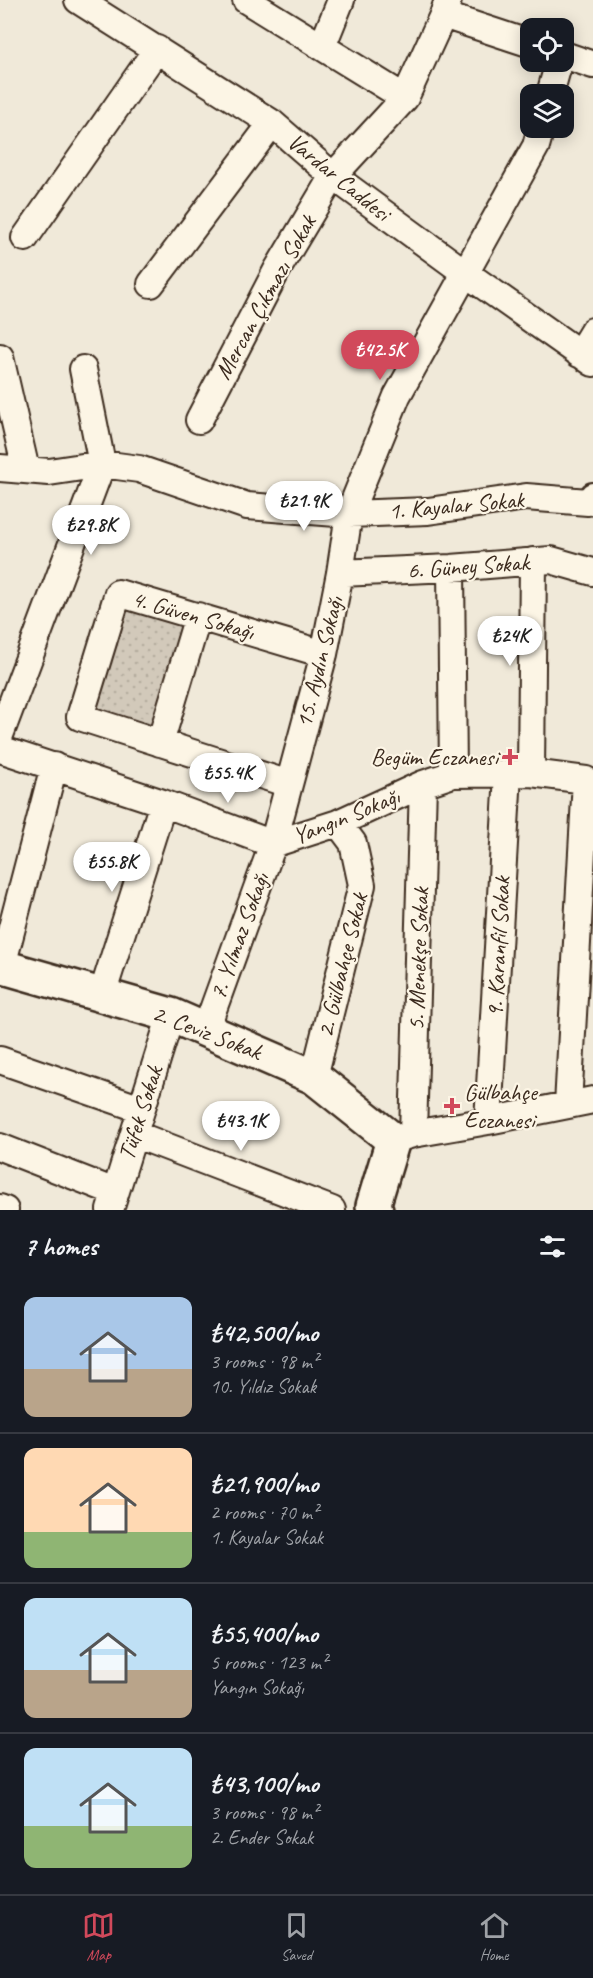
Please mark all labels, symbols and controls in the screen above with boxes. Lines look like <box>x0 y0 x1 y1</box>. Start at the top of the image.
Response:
map controls <box>520 18 574 138</box>
button: locate <box>520 18 574 72</box>
button: layers <box>520 84 574 138</box>
street label: Vardar Caddesi <box>281 126 398 229</box>
street label: Mercan Çıkmazı Sokak <box>207 208 324 384</box>
pin: ₺42.5K <box>331 330 429 381</box>
text: ₺42.5K <box>355 337 405 362</box>
pin: ₺21.9K <box>255 481 353 532</box>
street label: 1. Kayalar Sokak <box>387 484 527 526</box>
text: ₺21.9K <box>279 488 329 513</box>
pin: ₺29.8K <box>42 505 140 556</box>
text: ₺29.8K <box>66 512 116 537</box>
street label: 6. Güney Sokak <box>406 547 532 585</box>
street label: 4. Güven Sokağı <box>128 583 259 647</box>
street label: 15. Aydın Sokağı <box>288 592 350 731</box>
pin: ₺24K <box>474 616 546 667</box>
text: ₺24K <box>491 623 529 648</box>
place label: Begüm Eczanesi <box>371 742 502 772</box>
marker: Begüm Eczanesi <box>503 750 517 764</box>
pin: ₺55.4K <box>179 753 277 804</box>
text: ₺55.4K <box>203 760 253 785</box>
street label: Yangın Sokağı <box>288 780 405 851</box>
pin: ₺55.8K <box>63 842 161 893</box>
text: ₺55.8K <box>87 849 137 874</box>
street label: 7. Yılmaz Sokağı <box>202 867 276 1003</box>
street label: 9. Karanfil Sokak <box>479 874 517 1018</box>
street label: 5. Menekşe Sokak <box>401 885 436 1031</box>
street label: 2. Gülbahçe Sokak <box>310 888 375 1040</box>
street label: 2. Ceviz Sokak <box>148 997 268 1067</box>
street label: Tüfek Sokak <box>111 1060 170 1164</box>
place label: Gülbahçe Eczanesi <box>464 1077 539 1135</box>
marker: Gülbahçe Eczanesi <box>445 1099 459 1113</box>
pin: ₺43.1K <box>192 1101 290 1152</box>
text: ₺43.1K <box>216 1108 266 1133</box>
text: 7 homes <box>24 1230 97 1263</box>
icon: filters <box>536 1230 569 1263</box>
text: ₺42,500/mo <box>210 1316 318 1349</box>
icon: home <box>72 1321 144 1393</box>
text: 3 rooms · 98 m² <box>210 1349 318 1374</box>
text: 10. Yıldız Sokak <box>210 1374 316 1399</box>
text: ₺21,900/mo <box>210 1467 318 1500</box>
icon: home <box>72 1472 144 1544</box>
text: 2 rooms · 70 m² <box>210 1500 318 1525</box>
text: 1. Kayalar Sokak <box>210 1525 323 1550</box>
text: ₺55,400/mo <box>210 1617 318 1650</box>
icon: home <box>72 1622 144 1694</box>
text: 5 rooms · 123 m² <box>210 1650 327 1675</box>
text: Yangın Sokağı <box>210 1675 304 1700</box>
text: ₺43,100/mo <box>210 1767 319 1800</box>
icon: home <box>72 1772 144 1844</box>
text: 3 rooms · 98 m² <box>210 1800 318 1825</box>
text: 2. Ender Sokak <box>210 1825 313 1850</box>
tab: Map <box>82 1909 115 1965</box>
tab: Saved <box>280 1909 313 1965</box>
tab: Home <box>478 1909 511 1965</box>

